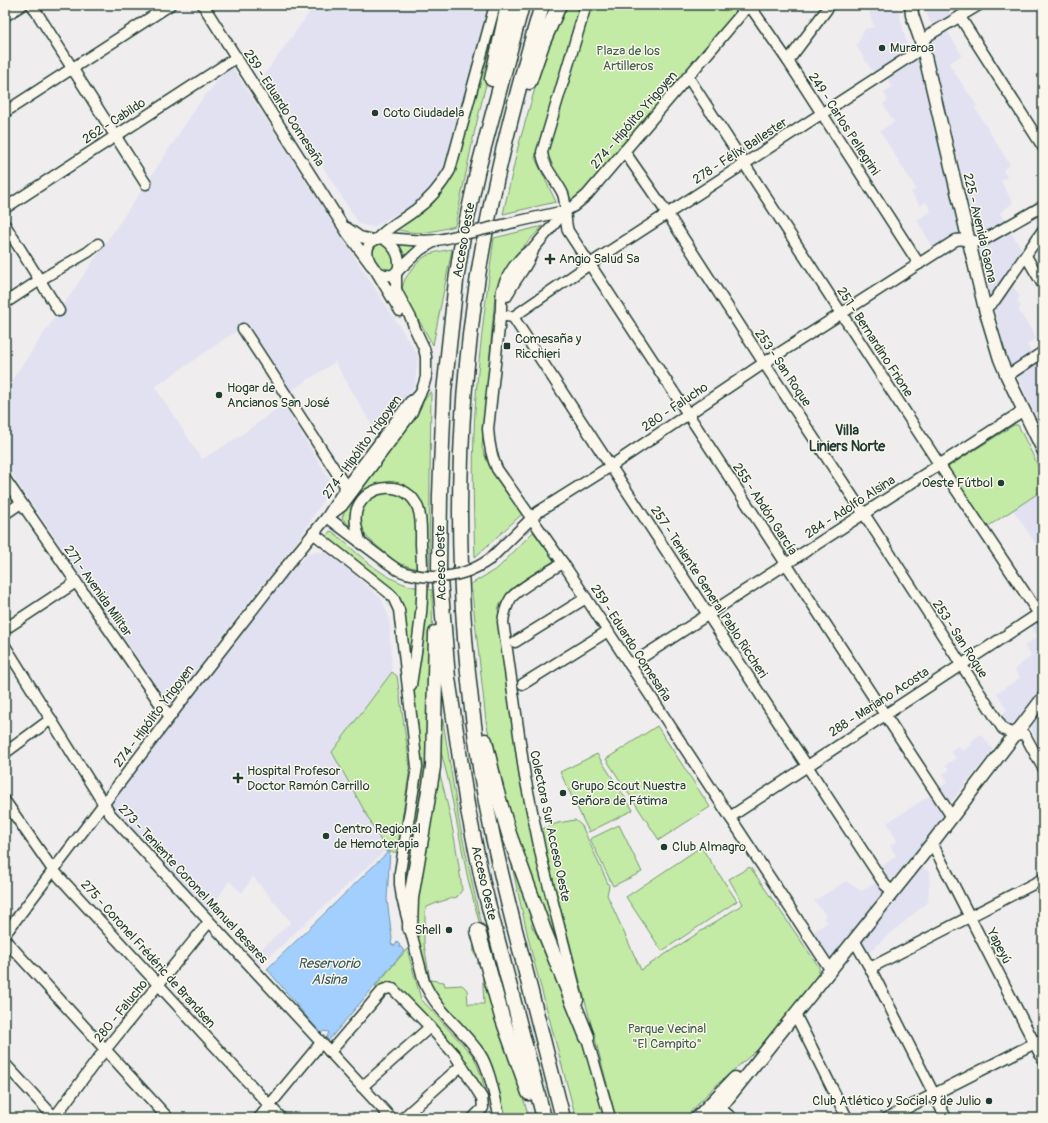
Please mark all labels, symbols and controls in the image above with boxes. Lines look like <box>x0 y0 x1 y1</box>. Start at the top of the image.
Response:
place label: Muraroa <box>890 40 934 56</box>
park label: Plaza de los Artilleros <box>596 43 660 74</box>
marker: Muraroa <box>877 43 887 53</box>
street label: 259 - Eduardo Comesaña <box>240 47 328 169</box>
street label: 274 - Hipólito Yrigoyen <box>587 68 681 172</box>
street label: 249 - Carlos Pellegrini <box>805 70 883 178</box>
street label: 262 - Cabildo <box>79 95 149 147</box>
place label: Coto Ciudadela <box>383 105 464 121</box>
marker: Coto Ciudadela <box>370 108 380 118</box>
street label: 278 - Félix Ballester <box>690 114 791 188</box>
street label: 225 - Avenida Gaona <box>960 172 1000 284</box>
street label: Acceso Oeste <box>450 201 479 279</box>
place label: Angio Salud Sa <box>559 251 640 267</box>
marker: Angio Salud Sa <box>544 253 556 265</box>
street label: 251 - Bernardino Frione <box>833 284 917 401</box>
street label: 253 - San Roque <box>751 326 815 410</box>
place label: Comesaña y Ricchieri <box>515 331 582 362</box>
marker: Comesaña y Ricchieri <box>502 341 512 351</box>
street label: 280 - Falucho <box>639 379 711 435</box>
place label: Hogar de Ancianos San José <box>227 380 330 411</box>
marker: Hogar de Ancianos San José <box>214 390 224 400</box>
street label: 274 - Hipólito Yrigoyen <box>319 392 405 502</box>
district label: Villa Liniers Norte <box>809 422 886 455</box>
street label: 255 - Abdón García <box>729 460 801 558</box>
street label: 284 - Adolfo Alsina <box>802 472 898 542</box>
place label: Oeste Fútbol <box>922 475 993 491</box>
marker: Oeste Fútbol <box>996 478 1006 488</box>
street label: 257 - Teniente General Pablo Riccheri <box>647 503 771 681</box>
street label: Acceso Oeste <box>432 524 450 601</box>
street label: 271 - Avenida Militar <box>60 542 136 640</box>
street label: 259 - Eduardo Comesaña <box>587 582 675 704</box>
street label: 253 - San Roque <box>929 597 991 681</box>
street label: 274 - Hipólito Yrigoyen <box>110 662 198 770</box>
street label: 288 - Mariano Acosta <box>826 664 932 740</box>
street label: Colectora Sur Acceso Oeste <box>526 749 574 904</box>
place label: Hospital Profesor Doctor Ramón Carrillo <box>247 763 370 794</box>
marker: Hospital Profesor Doctor Ramón Carrillo <box>232 772 244 784</box>
place label: Grupo Scout Nuestra Señora de Fátima <box>571 778 686 809</box>
marker: Grupo Scout Nuestra Señora de Fátima <box>558 788 568 798</box>
street label: 273 - Teniente Coronel Manuel Besares <box>115 801 271 967</box>
place label: Centro Regional de Hemoterapia <box>334 821 421 852</box>
marker: Centro Regional de Hemoterapia <box>321 831 331 841</box>
place label: Club Almagro <box>672 839 746 855</box>
marker: Club Almagro <box>659 842 669 852</box>
street label: Acceso Oeste <box>468 844 500 922</box>
street label: 275 - Coronel Frédéric de Brandsen <box>77 877 219 1031</box>
place label: Shell <box>415 922 441 938</box>
marker: Shell <box>444 925 454 935</box>
street label: Yapeyú <box>983 925 1015 967</box>
water label: Reservorio Alsina <box>298 955 361 988</box>
street label: 280 - Falucho <box>91 976 151 1046</box>
park label: Parque Vecinal "El Campito" <box>628 1021 706 1052</box>
place label: Club Atlético y Social 9 de Julio <box>812 1093 981 1109</box>
marker: Club Atlético y Social 9 de Julio <box>984 1096 994 1106</box>

